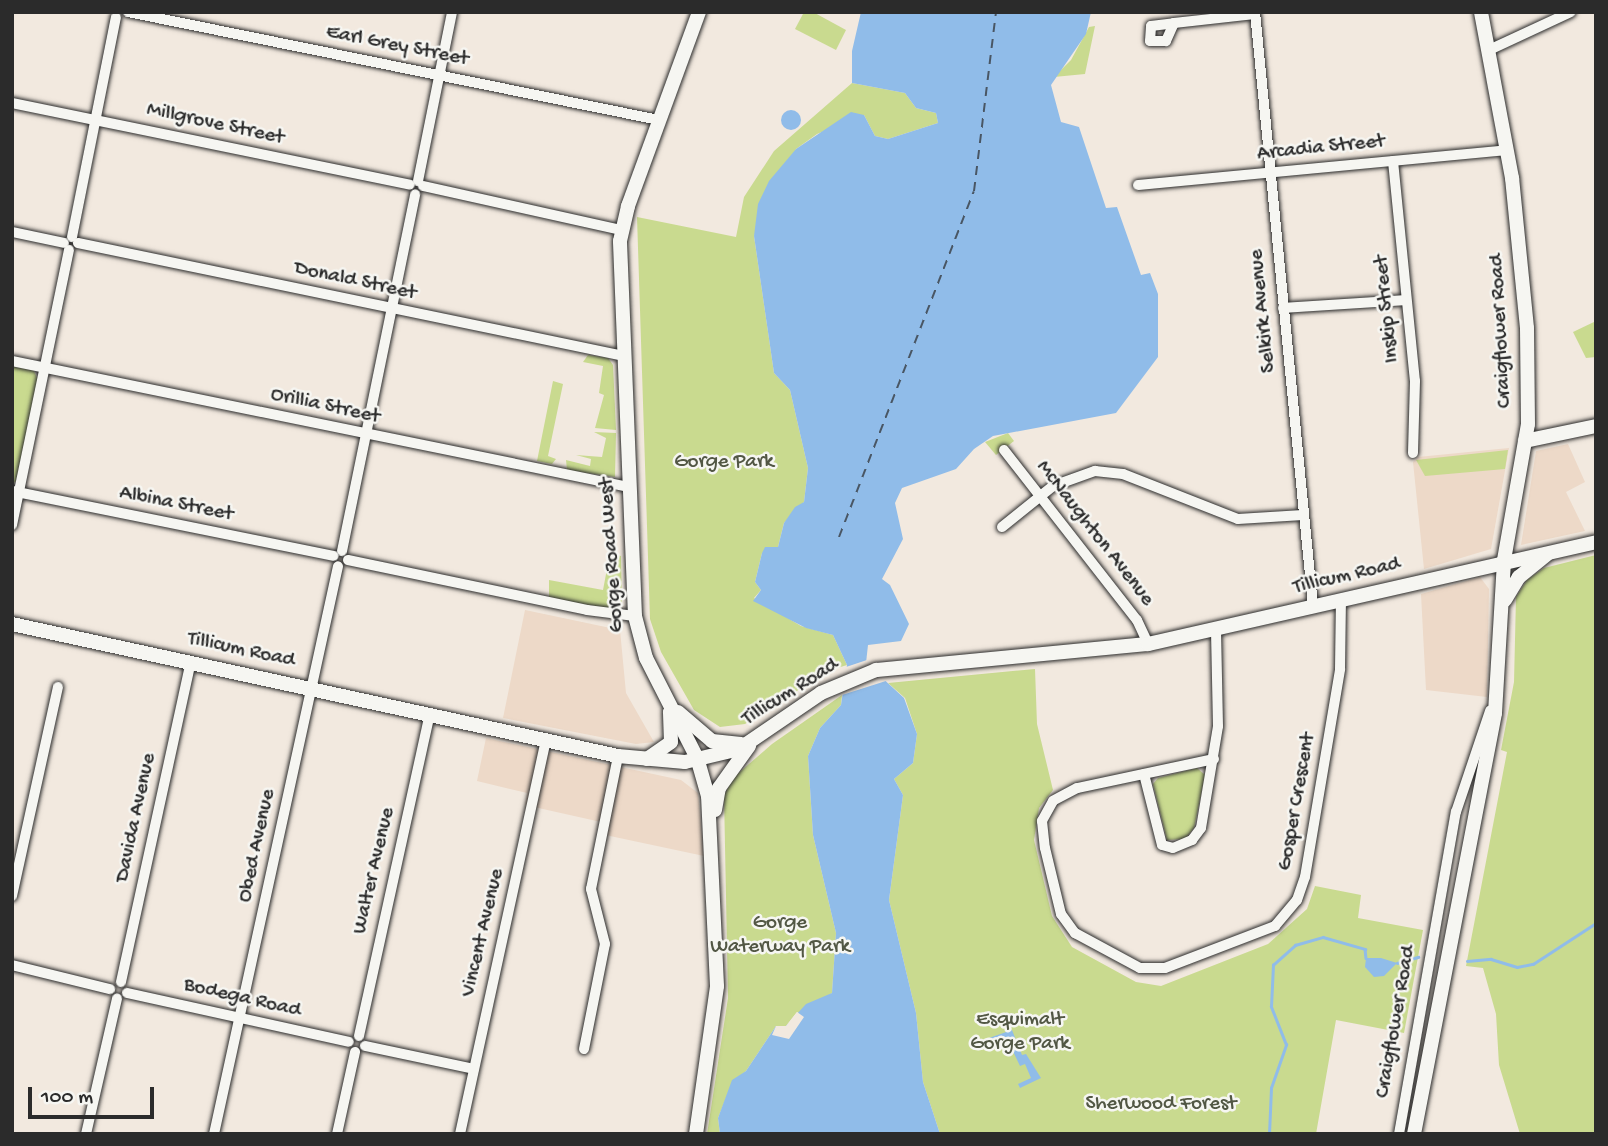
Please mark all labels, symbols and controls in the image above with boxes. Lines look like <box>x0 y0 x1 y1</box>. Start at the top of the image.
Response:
street label: Earl Grey Street <box>324 21 470 73</box>
street label: Millgrove Street <box>144 98 286 152</box>
street label: Arcadia Street <box>1256 130 1386 168</box>
street label: Selkirk Avenue <box>1245 248 1283 374</box>
street label: Craigflower Road <box>1485 253 1519 409</box>
street label: Inskip Street <box>1370 254 1406 364</box>
street label: Donald Street <box>292 257 418 307</box>
street label: Orillia Street <box>268 383 382 431</box>
park label: Gorge Park <box>674 450 774 476</box>
street label: McNaughton Avenue <box>1029 456 1159 612</box>
street label: Gorge Road West <box>595 477 631 633</box>
street label: Albina Street <box>117 482 235 528</box>
street label: Tillicum Road <box>1291 552 1403 602</box>
street label: Tillicum Road <box>185 627 297 675</box>
street label: Tillicum Road <box>738 653 844 733</box>
street label: Gosper Crescent <box>1273 731 1323 873</box>
street label: Davida Avenue <box>111 751 163 885</box>
street label: Obed Avenue <box>234 787 282 905</box>
street label: Walter Avenue <box>348 805 402 937</box>
street label: Vincent Avenue <box>457 866 511 1000</box>
park label: Gorge Waterway Park <box>710 911 850 961</box>
street label: Craigflower Road <box>1371 944 1423 1100</box>
street label: Bodega Road <box>181 973 303 1025</box>
park label: Esquimalt Gorge Park <box>970 1008 1070 1058</box>
scale bar <box>32 1072 158 1116</box>
text: 100 m <box>41 1086 93 1111</box>
park label: Sherwood Forest <box>1086 1092 1236 1118</box>

